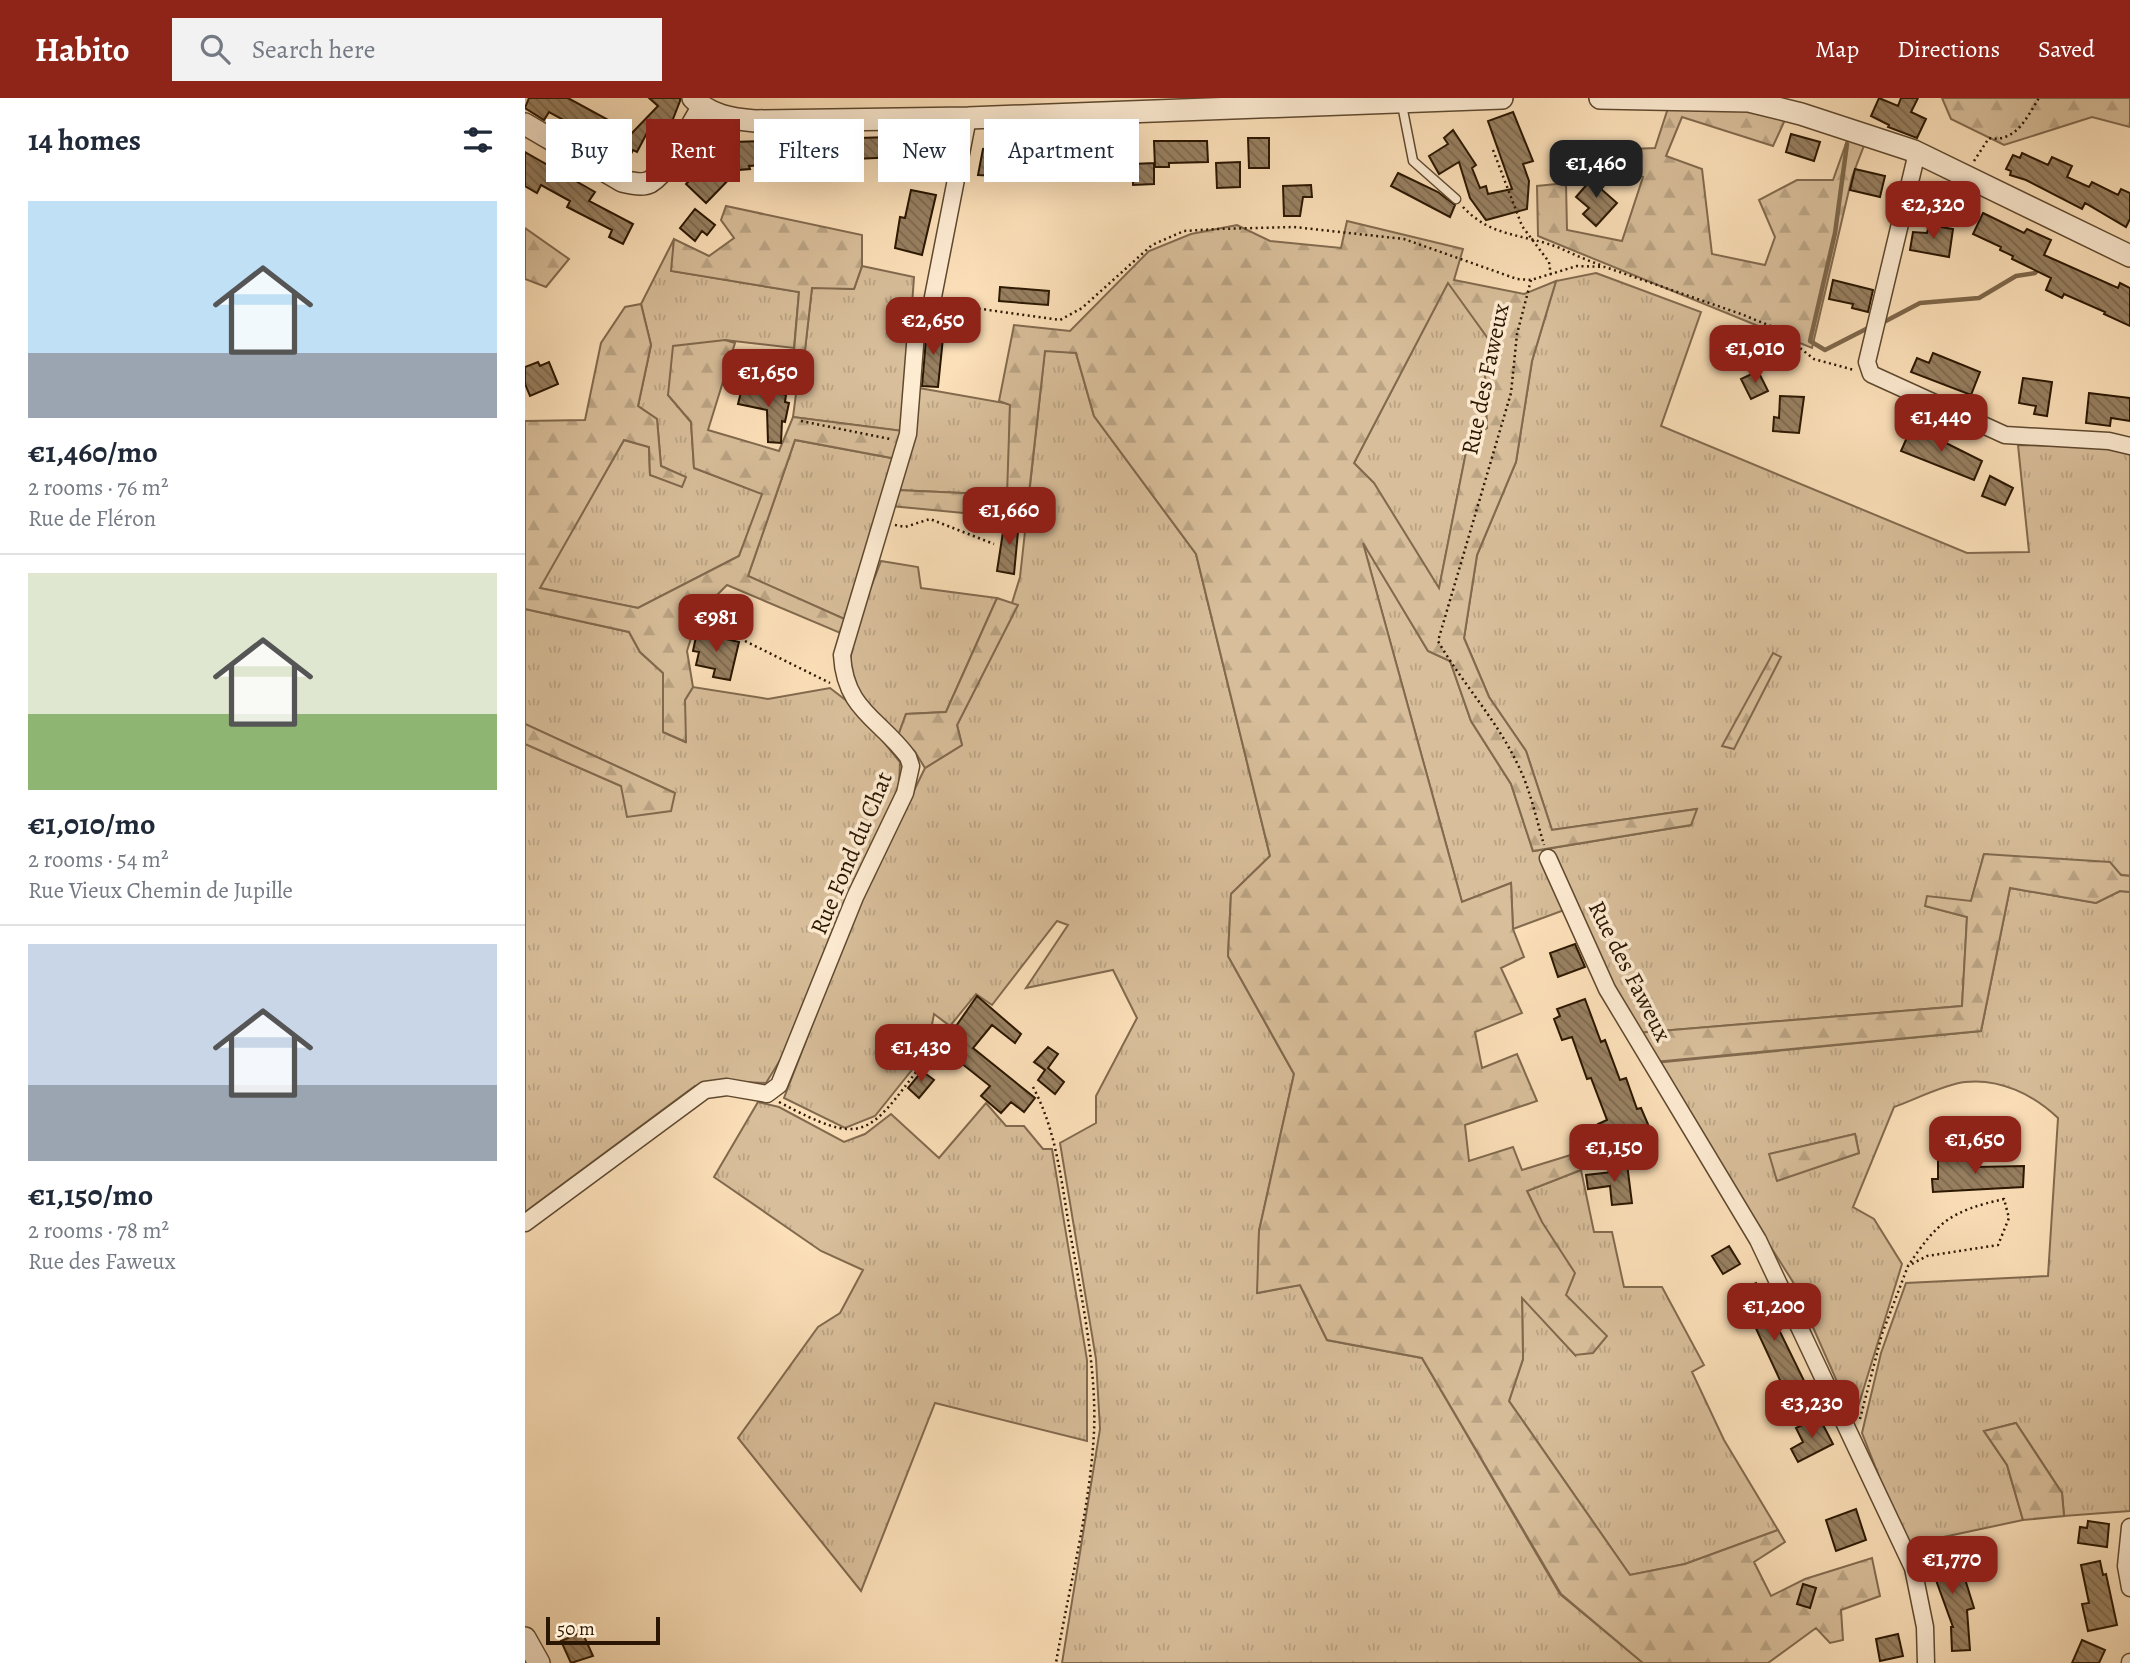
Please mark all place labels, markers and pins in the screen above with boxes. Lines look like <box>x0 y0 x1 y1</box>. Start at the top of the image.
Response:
pin: €1,460 <box>1539 140 1653 200</box>
pin: €2,320 <box>1876 181 1990 241</box>
pin: €2,650 <box>876 298 990 357</box>
pin: €1,010 <box>1698 326 1812 385</box>
pin: €1,650 <box>711 350 825 409</box>
pin: €1,440 <box>1884 394 1998 454</box>
pin: €1,660 <box>952 488 1066 547</box>
pin: €981 <box>675 594 757 654</box>
pin: €1,430 <box>864 1024 978 1084</box>
pin: €1,650 <box>1918 1116 2032 1176</box>
pin: €1,150 <box>1557 1124 1671 1184</box>
pin: €1,200 <box>1717 1284 1831 1343</box>
pin: €3,230 <box>1755 1380 1869 1440</box>
pin: €1,770 <box>1895 1536 2009 1596</box>

